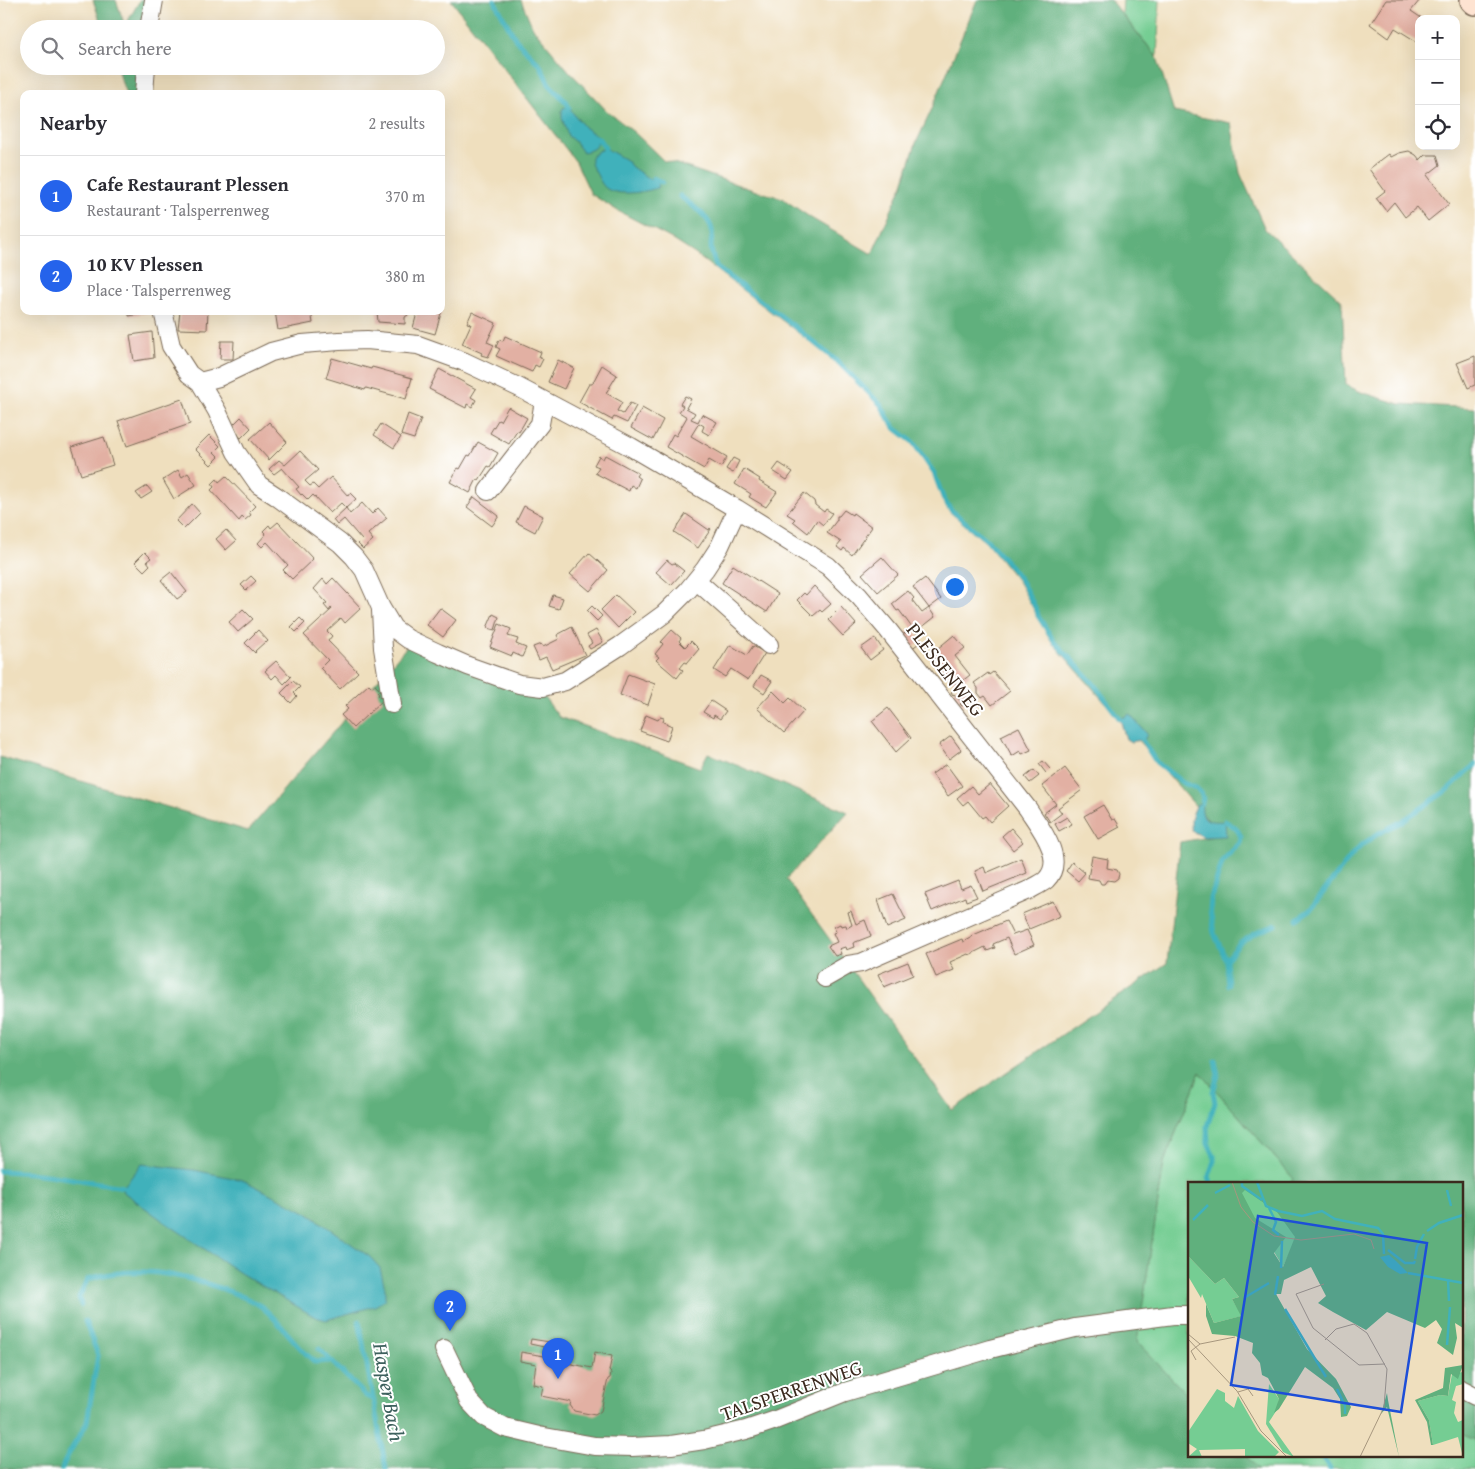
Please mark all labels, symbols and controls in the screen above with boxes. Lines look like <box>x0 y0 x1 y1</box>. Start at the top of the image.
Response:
map controls <box>1415 15 1460 150</box>
button: + <box>1415 15 1460 60</box>
search box <box>20 20 445 75</box>
icon: search <box>38 34 66 62</box>
text: Search here <box>78 34 172 62</box>
button: − <box>1415 60 1460 105</box>
button: locate <box>1415 105 1460 150</box>
text: Nearby <box>40 107 107 138</box>
text: 2 results <box>368 111 425 135</box>
text: Cafe Restaurant Plessen <box>87 170 289 198</box>
text: 1 <box>52 184 60 208</box>
text: 370 m <box>385 184 425 208</box>
text: Restaurant · Talsperrenweg <box>87 198 269 222</box>
text: 10 KV Plessen <box>87 250 203 278</box>
text: 2 <box>52 264 60 288</box>
text: 380 m <box>385 264 425 288</box>
text: Place · Talsperrenweg <box>87 278 231 302</box>
your location <box>942 574 968 600</box>
street label: PLESSENWEG <box>900 616 992 722</box>
inset map <box>1188 1182 1462 1456</box>
pin: 2 <box>434 1290 466 1331</box>
pin: 1 <box>542 1338 574 1379</box>
water label: Hasper Bach <box>365 1339 413 1444</box>
street label: TALSPERRENWEG <box>716 1352 866 1428</box>

